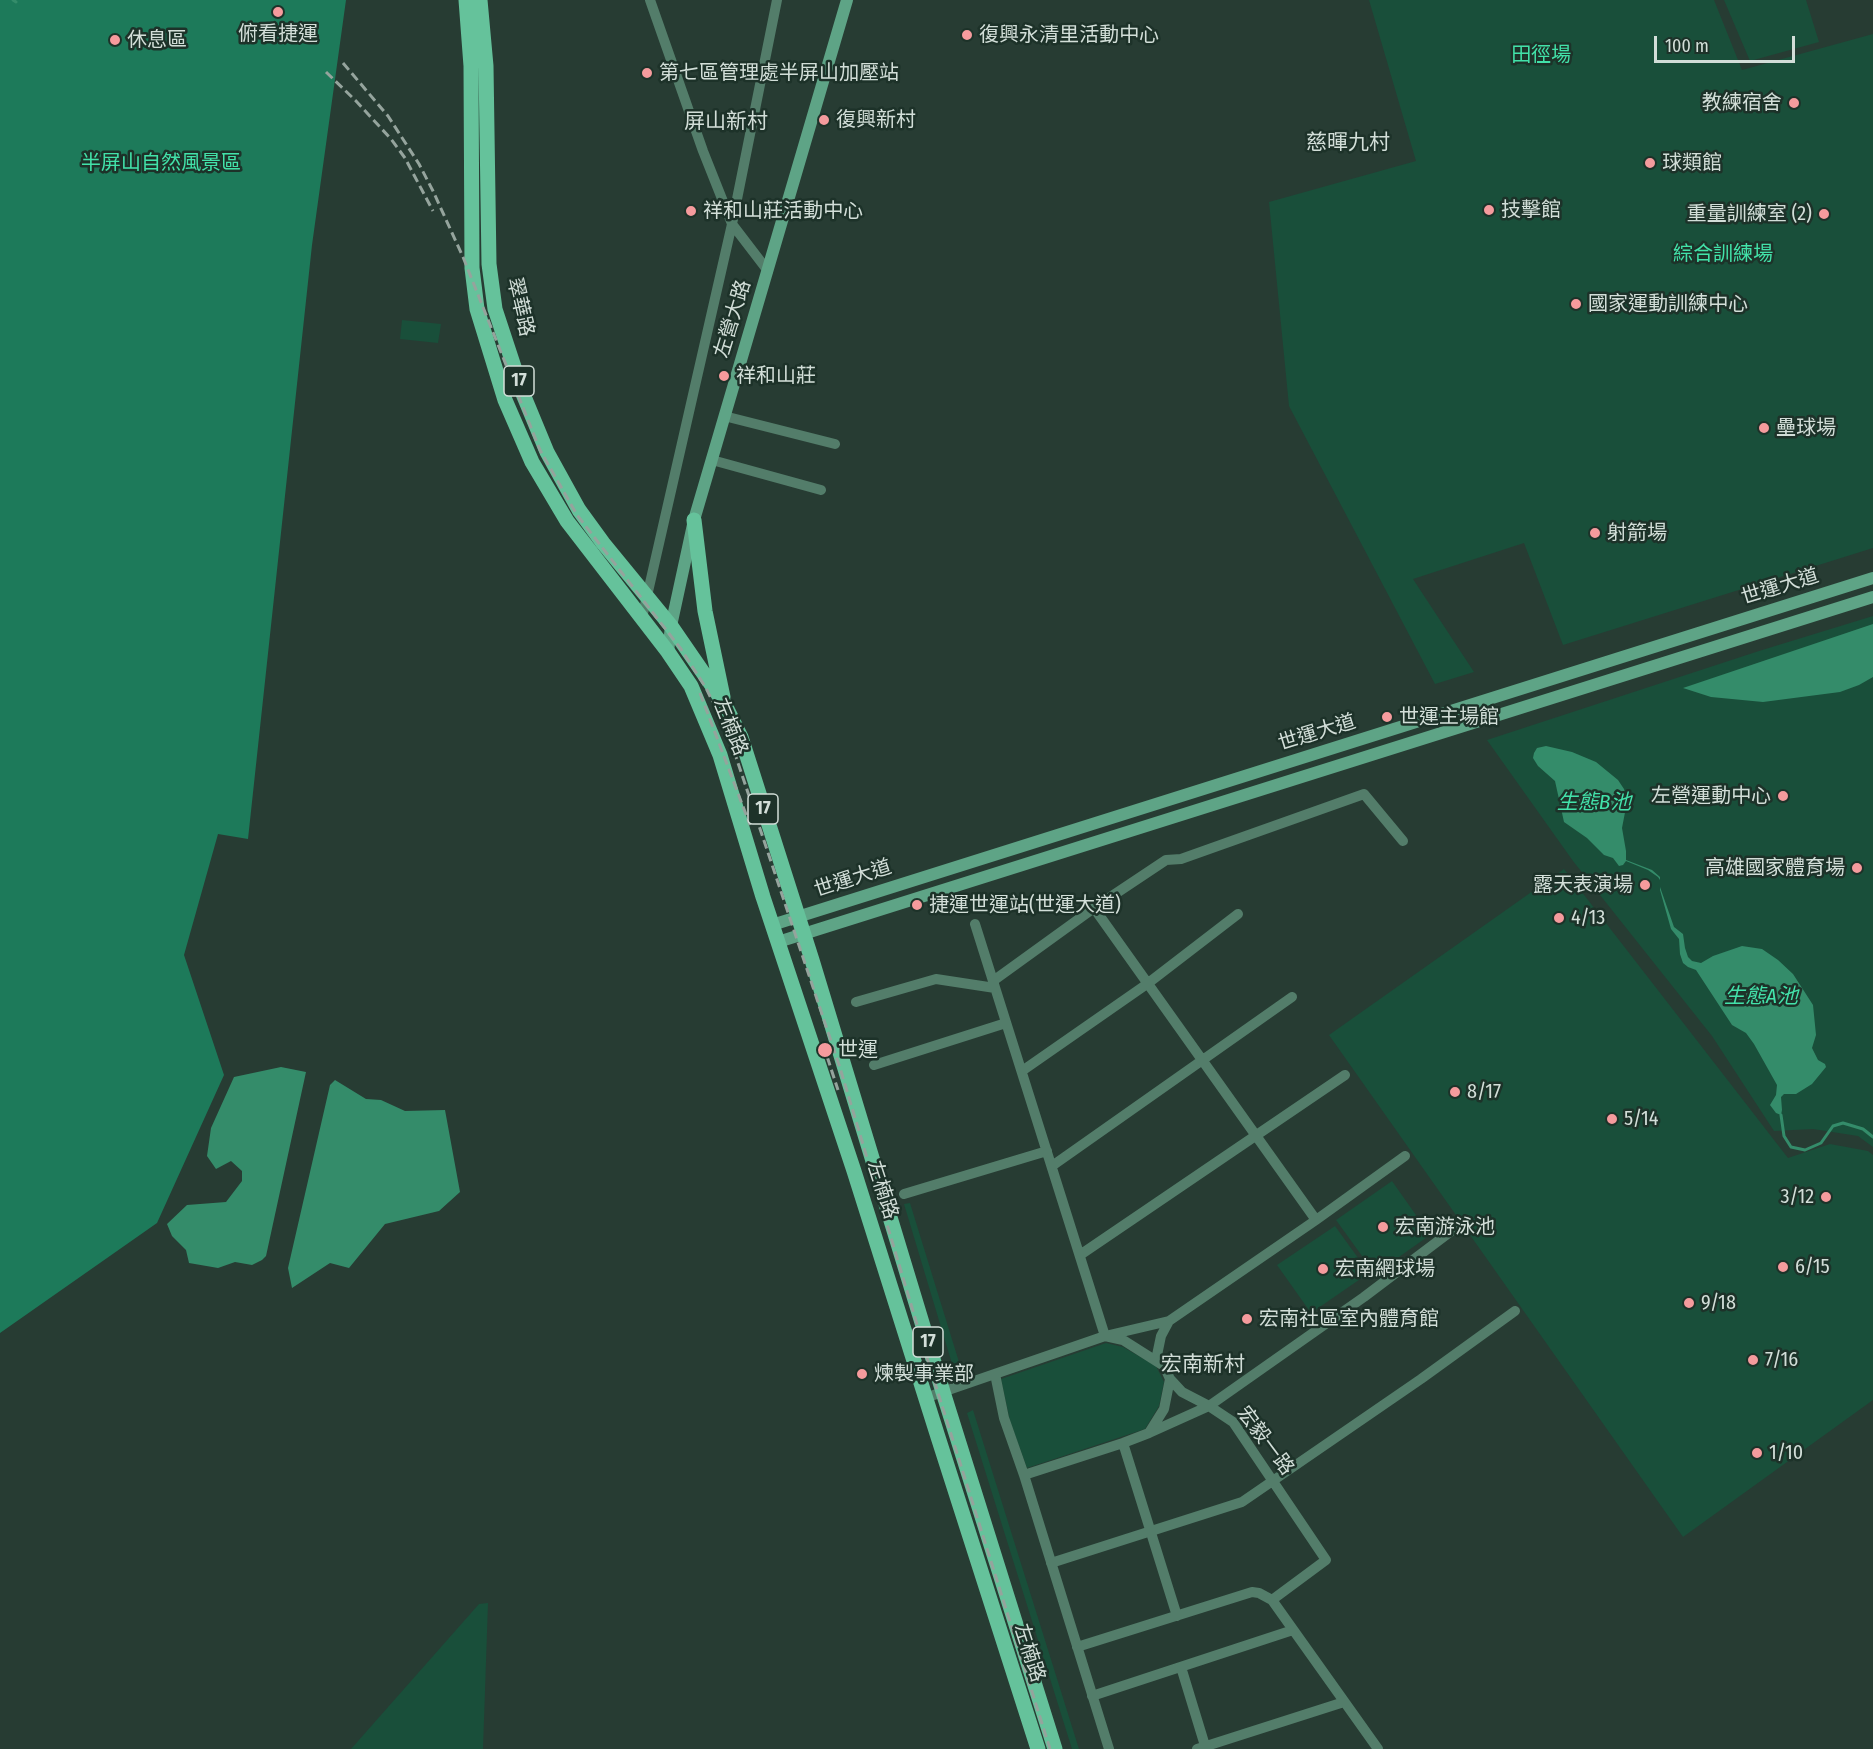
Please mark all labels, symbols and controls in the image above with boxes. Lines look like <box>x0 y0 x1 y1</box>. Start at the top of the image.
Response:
marker: 俯看捷運 <box>271 5 285 19</box>
place label: 俯看捷運 <box>238 22 318 46</box>
place label: 復興永清里活動中心 <box>979 23 1159 47</box>
scale bar <box>1657 24 1798 62</box>
place label: 休息區 <box>127 28 187 52</box>
marker: 復興永清里活動中心 <box>960 28 974 42</box>
marker: 休息區 <box>108 33 122 47</box>
text: 100 m <box>1665 35 1709 57</box>
park label: 田徑場 <box>1511 43 1571 67</box>
place label: 第七區管理處半屏山加壓站 <box>659 61 899 85</box>
marker: 第七區管理處半屏山加壓站 <box>640 66 654 80</box>
place label: 教練宿舍 <box>1702 91 1782 115</box>
marker: 教練宿舍 <box>1787 96 1801 110</box>
place label: 復興新村 <box>836 108 916 132</box>
district label: 屏山新村 <box>684 109 768 135</box>
marker: 復興新村 <box>817 113 831 127</box>
district label: 慈暉九村 <box>1306 130 1390 156</box>
park label: 半屏山自然風景區 <box>81 151 241 175</box>
place label: 球類館 <box>1662 151 1722 175</box>
marker: 球類館 <box>1643 156 1657 170</box>
place label: 技擊館 <box>1501 198 1561 222</box>
place label: 祥和山莊活動中心 <box>703 199 863 223</box>
place label: 重量訓練室 (2) <box>1687 202 1812 226</box>
marker: 技擊館 <box>1482 203 1496 217</box>
marker: 祥和山莊活動中心 <box>684 204 698 218</box>
marker: 重量訓練室 (2) <box>1817 207 1831 221</box>
park label: 綜合訓練場 <box>1673 242 1773 266</box>
street label: 翠華路 <box>502 275 538 339</box>
street label: 左營大路 <box>710 277 756 361</box>
place label: 國家運動訓練中心 <box>1588 292 1748 316</box>
marker: 國家運動訓練中心 <box>1569 297 1583 311</box>
place label: 祥和山莊 <box>736 364 816 388</box>
road number: 17 <box>504 366 534 396</box>
marker: 祥和山莊 <box>717 369 731 383</box>
place label: 壘球場 <box>1776 416 1836 440</box>
marker: 壘球場 <box>1757 421 1771 435</box>
place label: 射箭場 <box>1607 521 1667 545</box>
marker: 射箭場 <box>1588 526 1602 540</box>
street label: 世運大道 <box>1738 564 1822 610</box>
street label: 左楠路 <box>708 695 752 759</box>
place label: 世運主場館 <box>1399 705 1499 729</box>
street label: 世運大道 <box>1275 710 1359 756</box>
marker: 世運主場館 <box>1380 710 1394 724</box>
place label: 左營運動中心 <box>1651 784 1771 808</box>
marker: 左營運動中心 <box>1776 789 1790 803</box>
water label: 生態B池 <box>1557 790 1631 816</box>
road number: 17 <box>748 794 778 824</box>
street label: 世運大道 <box>811 855 895 903</box>
place label: 高雄國家體育場 <box>1705 856 1845 880</box>
marker: 高雄國家體育場 <box>1850 861 1864 875</box>
place label: 露天表演場 <box>1533 873 1633 897</box>
marker: 露天表演場 <box>1638 878 1652 892</box>
place label: 捷運世運站(世運大道) <box>929 893 1121 917</box>
marker: 捷運世運站(世運大道) <box>910 898 924 912</box>
place label: 4/13 <box>1571 906 1605 930</box>
marker: 4/13 <box>1552 911 1566 925</box>
water label: 生態A池 <box>1724 984 1798 1010</box>
place label: 世運 <box>838 1038 878 1062</box>
marker: 世運 <box>816 1041 834 1059</box>
place label: 8/17 <box>1467 1080 1501 1104</box>
marker: 8/17 <box>1448 1085 1462 1099</box>
place label: 5/14 <box>1624 1107 1658 1131</box>
marker: 5/14 <box>1605 1112 1619 1126</box>
street label: 左楠路 <box>861 1158 903 1222</box>
place label: 3/12 <box>1781 1185 1814 1209</box>
marker: 3/12 <box>1819 1190 1833 1204</box>
place label: 宏南游泳池 <box>1395 1215 1495 1239</box>
marker: 宏南游泳池 <box>1376 1220 1390 1234</box>
place label: 6/15 <box>1795 1255 1830 1279</box>
place label: 宏南網球場 <box>1335 1257 1435 1281</box>
marker: 6/15 <box>1776 1260 1790 1274</box>
marker: 宏南網球場 <box>1316 1262 1330 1276</box>
place label: 9/18 <box>1701 1291 1736 1315</box>
marker: 9/18 <box>1682 1296 1696 1310</box>
place label: 宏南社區室內體育館 <box>1259 1307 1439 1331</box>
marker: 宏南社區室內體育館 <box>1240 1312 1254 1326</box>
road number: 17 <box>913 1327 943 1357</box>
place label: 7/16 <box>1765 1348 1798 1372</box>
district label: 宏南新村 <box>1161 1352 1245 1378</box>
marker: 7/16 <box>1746 1353 1760 1367</box>
place label: 煉製事業部 <box>874 1362 974 1386</box>
marker: 煉製事業部 <box>855 1367 869 1381</box>
street label: 宏毅一路 <box>1231 1402 1299 1480</box>
place label: 1/10 <box>1769 1441 1803 1465</box>
marker: 1/10 <box>1750 1446 1764 1460</box>
street label: 左楠路 <box>1008 1621 1050 1685</box>

